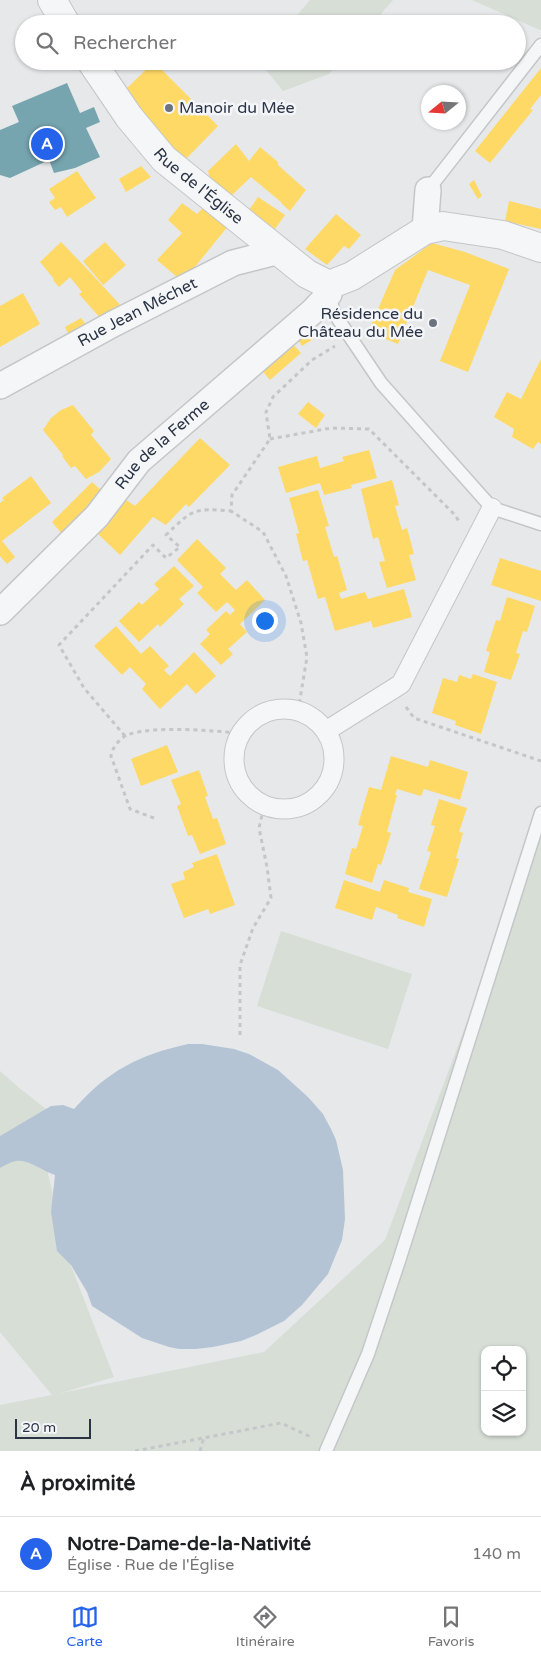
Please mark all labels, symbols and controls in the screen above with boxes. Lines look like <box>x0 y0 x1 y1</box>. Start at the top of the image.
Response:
search box <box>15 15 526 70</box>
icon: search <box>33 29 61 57</box>
text: Rechercher <box>73 32 176 54</box>
north arrow <box>421 85 466 130</box>
place label: Manoir du Mée <box>179 98 295 118</box>
marker: Manoir du Mée <box>163 102 175 114</box>
pin: A <box>31 125 63 163</box>
street label: Rue de l'Église <box>149 144 247 229</box>
street label: Rue Jean Méchet <box>74 273 200 351</box>
place label: Résidence du Château du Mée <box>298 304 423 342</box>
marker: Résidence du Château du Mée <box>427 317 439 329</box>
street label: Rue de la Ferme <box>111 395 214 493</box>
your location <box>252 608 278 634</box>
map controls <box>481 1346 526 1436</box>
button: locate <box>481 1346 526 1391</box>
button: layers <box>481 1391 526 1436</box>
scale bar <box>15 1416 91 1439</box>
text: 20 m <box>22 1419 56 1436</box>
text: À proximité <box>20 1471 135 1496</box>
text: Notre-Dame-de-la-Nativité <box>67 1533 311 1555</box>
text: A <box>30 1544 42 1564</box>
text: 140 m <box>472 1544 521 1564</box>
text: Église · Rue de l'Église <box>67 1555 234 1575</box>
tab: Carte <box>67 1603 103 1650</box>
tab: Itinéraire <box>236 1603 295 1650</box>
tab: Favoris <box>428 1603 474 1650</box>

